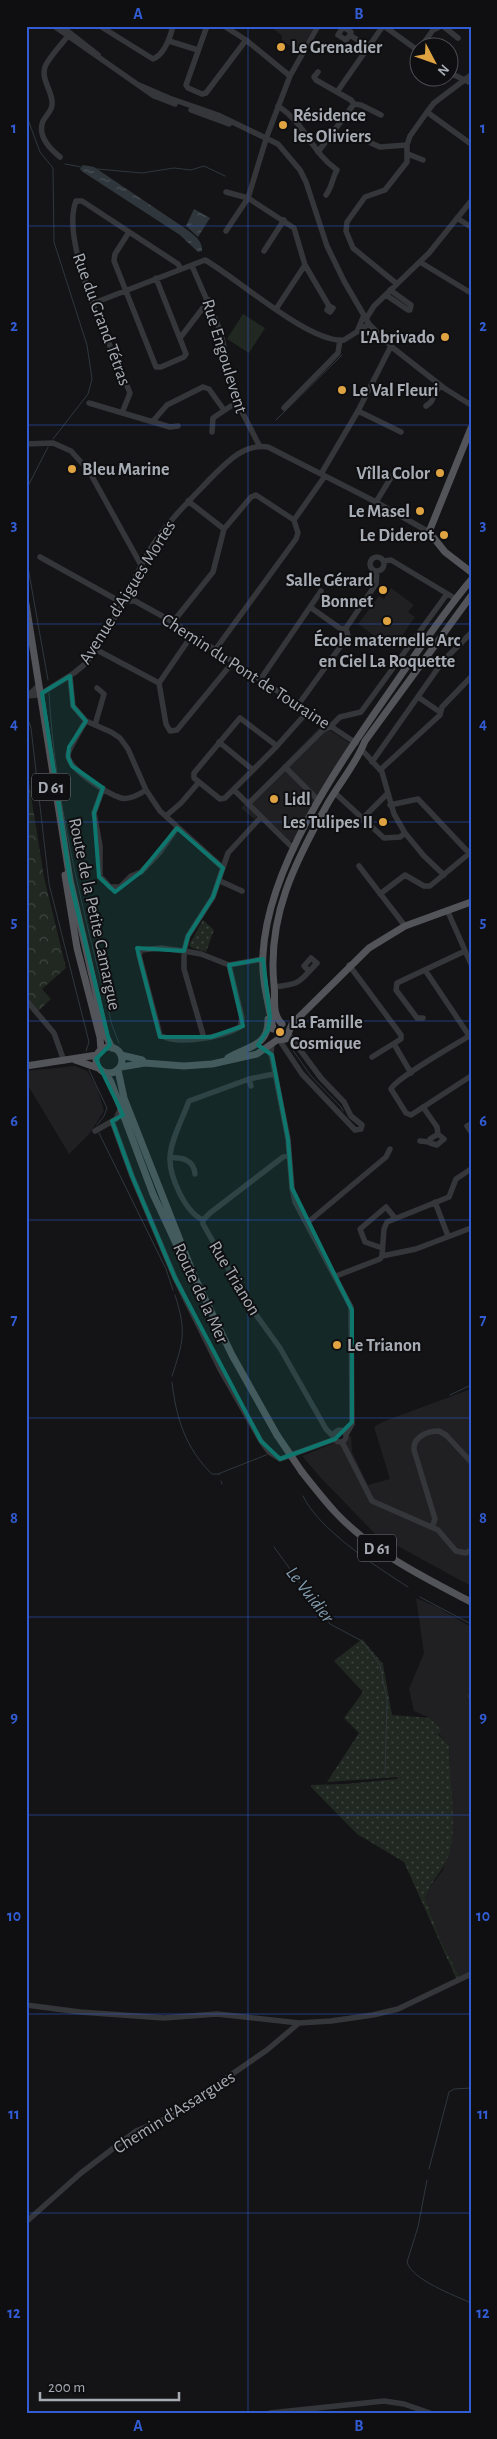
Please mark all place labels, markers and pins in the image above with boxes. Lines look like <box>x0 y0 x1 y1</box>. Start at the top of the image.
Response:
place label: Le Grenadier <box>291 39 383 57</box>
marker: Le Grenadier <box>275 41 287 53</box>
place label: Résidence les Oliviers <box>293 107 371 146</box>
marker: Résidence les Oliviers <box>277 119 289 131</box>
place label: L'Abrivado <box>360 329 435 347</box>
marker: L'Abrivado <box>439 331 451 343</box>
place label: Le Val Fleuri <box>352 382 438 400</box>
marker: Le Val Fleuri <box>336 384 348 396</box>
place label: Bleu Marine <box>82 461 169 479</box>
marker: Bleu Marine <box>66 463 78 475</box>
place label: Vîlla Color <box>356 465 431 483</box>
marker: Vîlla Color <box>434 467 446 479</box>
place label: Le Masel <box>348 503 410 521</box>
marker: Le Masel <box>414 505 426 517</box>
place label: Le Diderot <box>359 527 434 545</box>
marker: Le Diderot <box>438 529 450 541</box>
place label: Salle Gérard Bonnet <box>286 572 374 611</box>
marker: Salle Gérard Bonnet <box>377 584 389 596</box>
marker: École maternelle Arc en Ciel La Roquette <box>381 615 393 627</box>
place label: École maternelle Arc en Ciel La Roquette <box>313 629 461 671</box>
place label: Lidl <box>284 791 311 809</box>
marker: Lidl <box>268 793 280 805</box>
place label: Les Tulipes II <box>283 814 373 832</box>
marker: Les Tulipes II <box>377 816 389 828</box>
place label: La Famille Cosmique <box>290 1014 363 1053</box>
marker: La Famille Cosmique <box>274 1026 286 1038</box>
place label: Le Trianon <box>347 1337 421 1355</box>
marker: Le Trianon <box>331 1339 343 1351</box>

